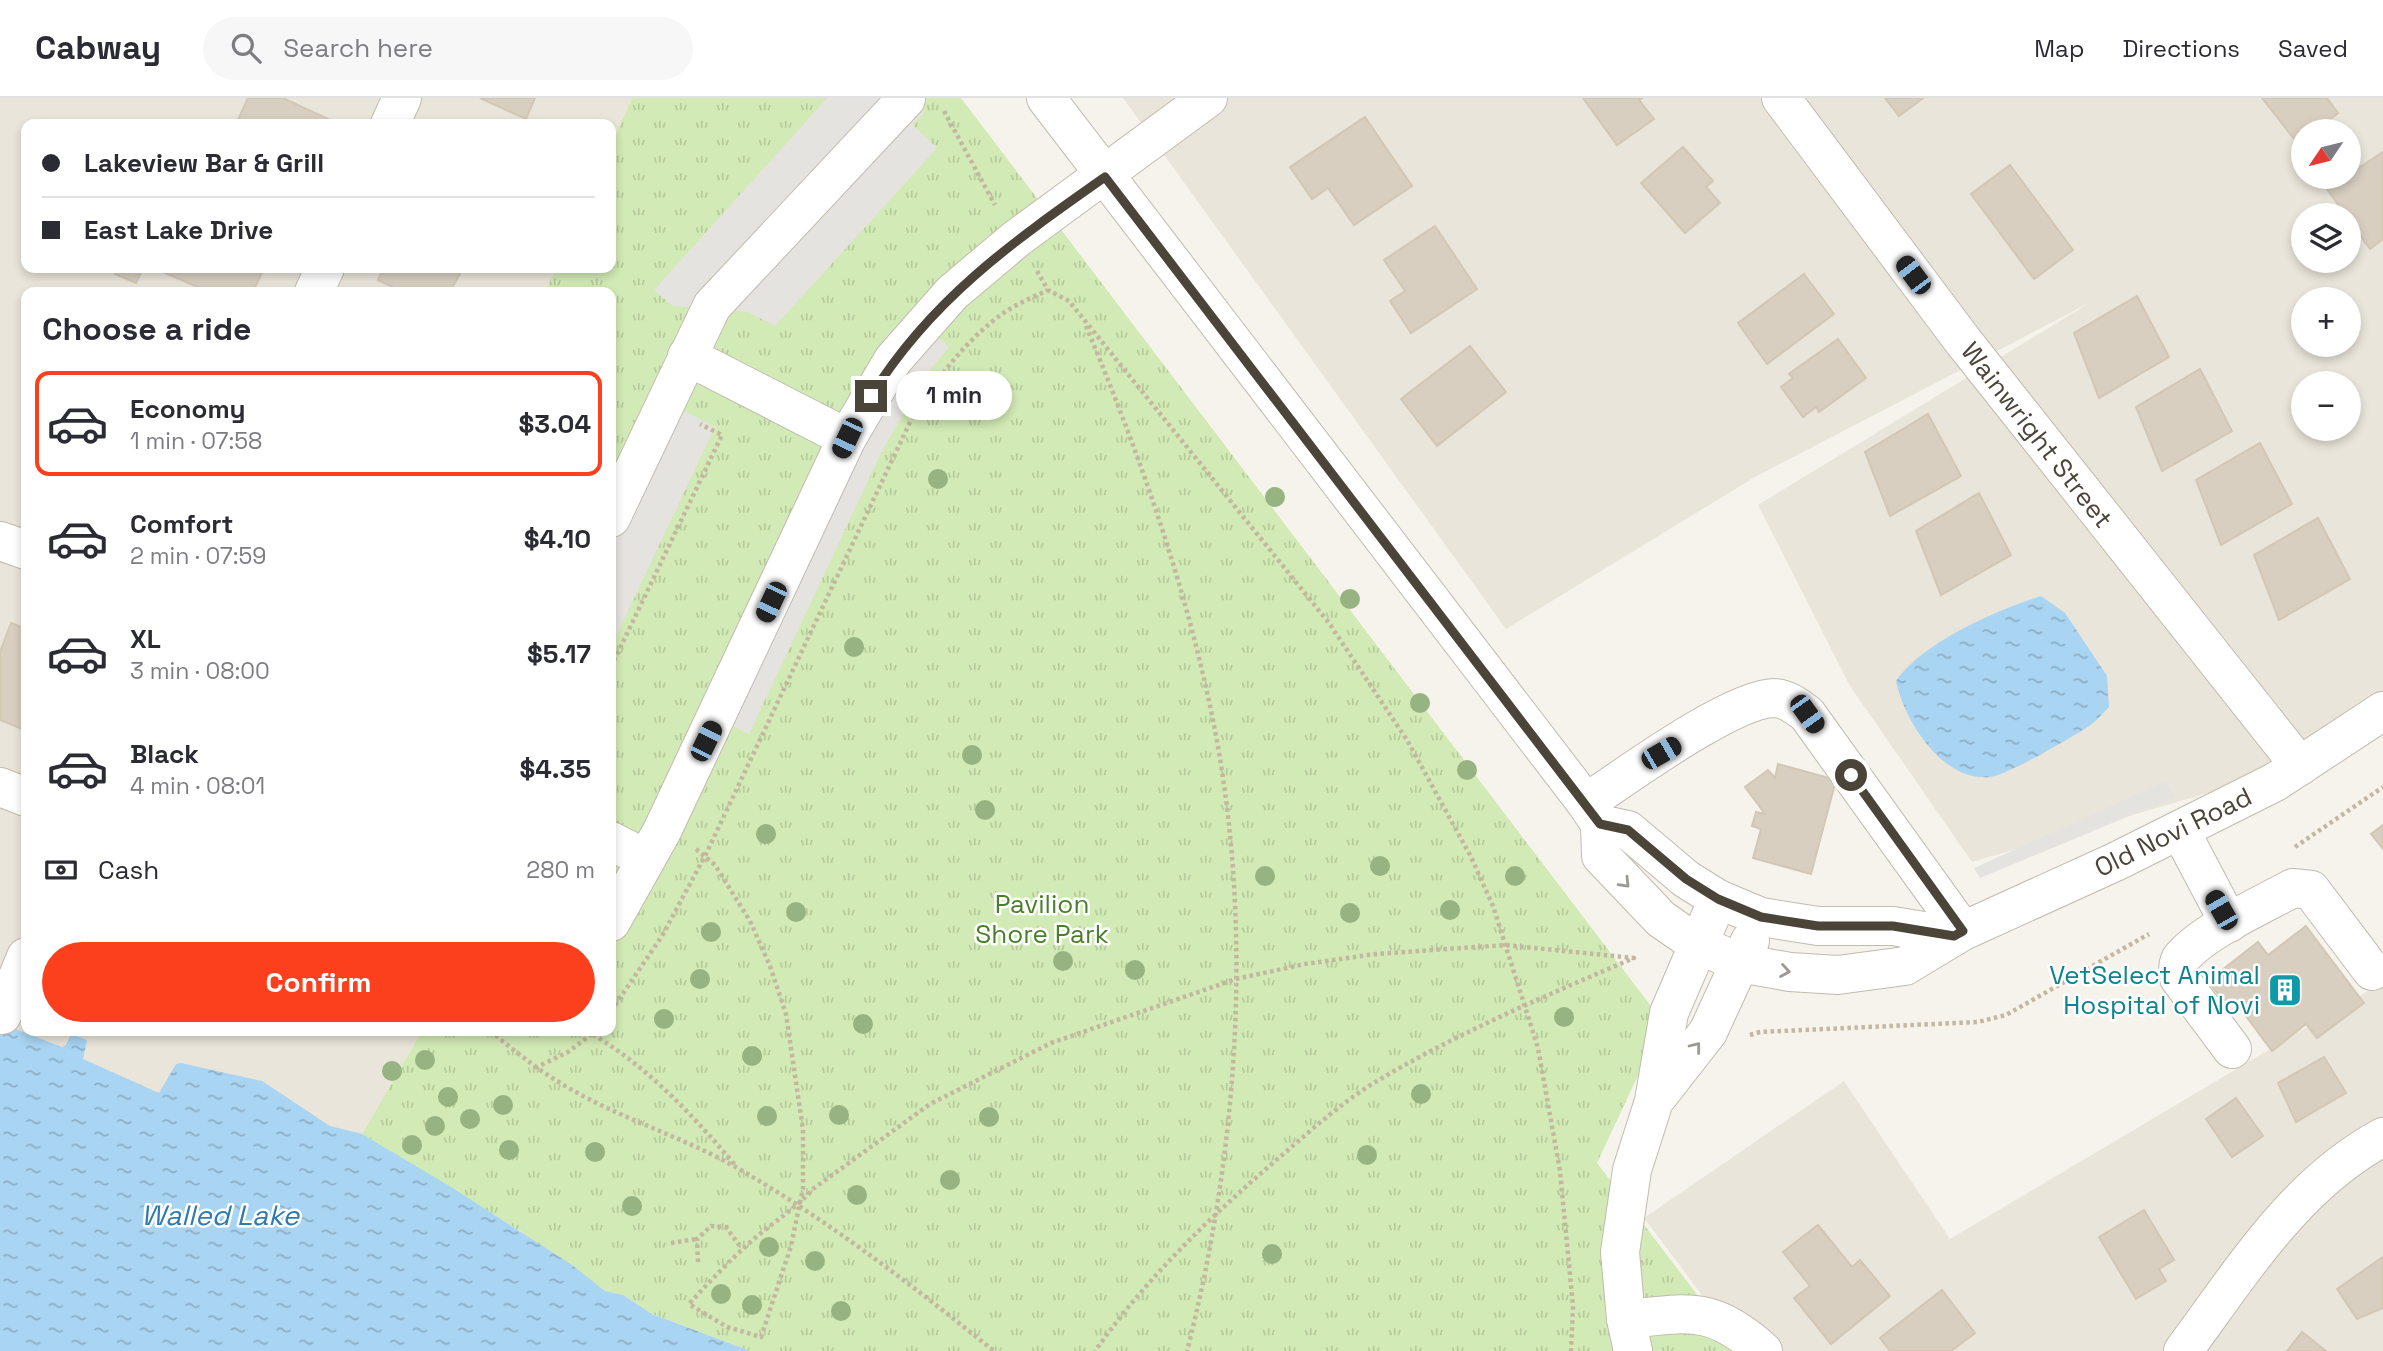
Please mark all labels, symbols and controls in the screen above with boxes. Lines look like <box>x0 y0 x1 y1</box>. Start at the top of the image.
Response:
search box <box>203 17 693 80</box>
text: Cabway <box>35 27 161 69</box>
icon: search <box>227 29 265 67</box>
text: Search here <box>283 31 433 65</box>
text: Map <box>2034 33 2084 64</box>
text: Directions <box>2122 33 2240 64</box>
text: Saved <box>2278 33 2348 64</box>
north arrow <box>2291 119 2361 189</box>
map controls <box>2291 119 2361 441</box>
text: Lakeview Bar & Grill <box>84 146 324 180</box>
button: layers <box>2291 203 2361 273</box>
text: East Lake Drive <box>84 213 273 247</box>
car <box>1892 252 1935 298</box>
button: + <box>2291 287 2361 357</box>
text: Choose a ride <box>42 309 252 349</box>
street label: Wainwright Street <box>1954 335 2120 535</box>
button: − <box>2291 371 2361 441</box>
callout: 1 min <box>896 372 1011 420</box>
route end <box>855 380 887 412</box>
text: 1 min <box>926 380 982 410</box>
icon: car <box>46 392 109 455</box>
text: Economy <box>130 392 246 426</box>
text: $3.04 <box>519 407 591 441</box>
car <box>829 415 866 461</box>
text: 1 min · 07:58 <box>130 426 262 456</box>
icon: car <box>46 507 109 570</box>
text: Comfort <box>130 507 233 541</box>
text: $4.10 <box>524 522 591 556</box>
text: 2 min · 07:59 <box>130 541 266 571</box>
car <box>753 579 790 625</box>
icon: car <box>46 622 109 685</box>
text: XL <box>130 622 161 656</box>
text: $5.17 <box>527 637 591 671</box>
text: 3 min · 08:00 <box>130 656 270 686</box>
car <box>1787 691 1828 737</box>
car <box>688 718 725 764</box>
car <box>1638 733 1685 773</box>
icon: car <box>46 737 109 800</box>
text: Black <box>130 737 199 771</box>
text: $4.35 <box>520 752 591 786</box>
route start <box>1835 759 1867 791</box>
text: 4 min · 08:01 <box>130 771 265 801</box>
street label: Old Novi Road <box>2089 779 2257 885</box>
icon: cash <box>42 851 80 889</box>
text: Cash <box>98 853 159 887</box>
text: 280 m <box>526 855 595 885</box>
one-way arrow <box>1617 874 1630 887</box>
park label: Pavilion Shore Park <box>975 887 1109 951</box>
car <box>2202 887 2241 933</box>
button: Confirm <box>42 942 595 1022</box>
place label: VetSelect Animal Hospital of Novi <box>2049 958 2260 1022</box>
one-way arrow <box>1779 963 1791 978</box>
building icon: VetSelect Animal Hospital of Novi <box>2266 971 2304 1009</box>
one-way arrow <box>1688 1042 1701 1054</box>
water label: Walled Lake <box>141 1197 300 1233</box>

